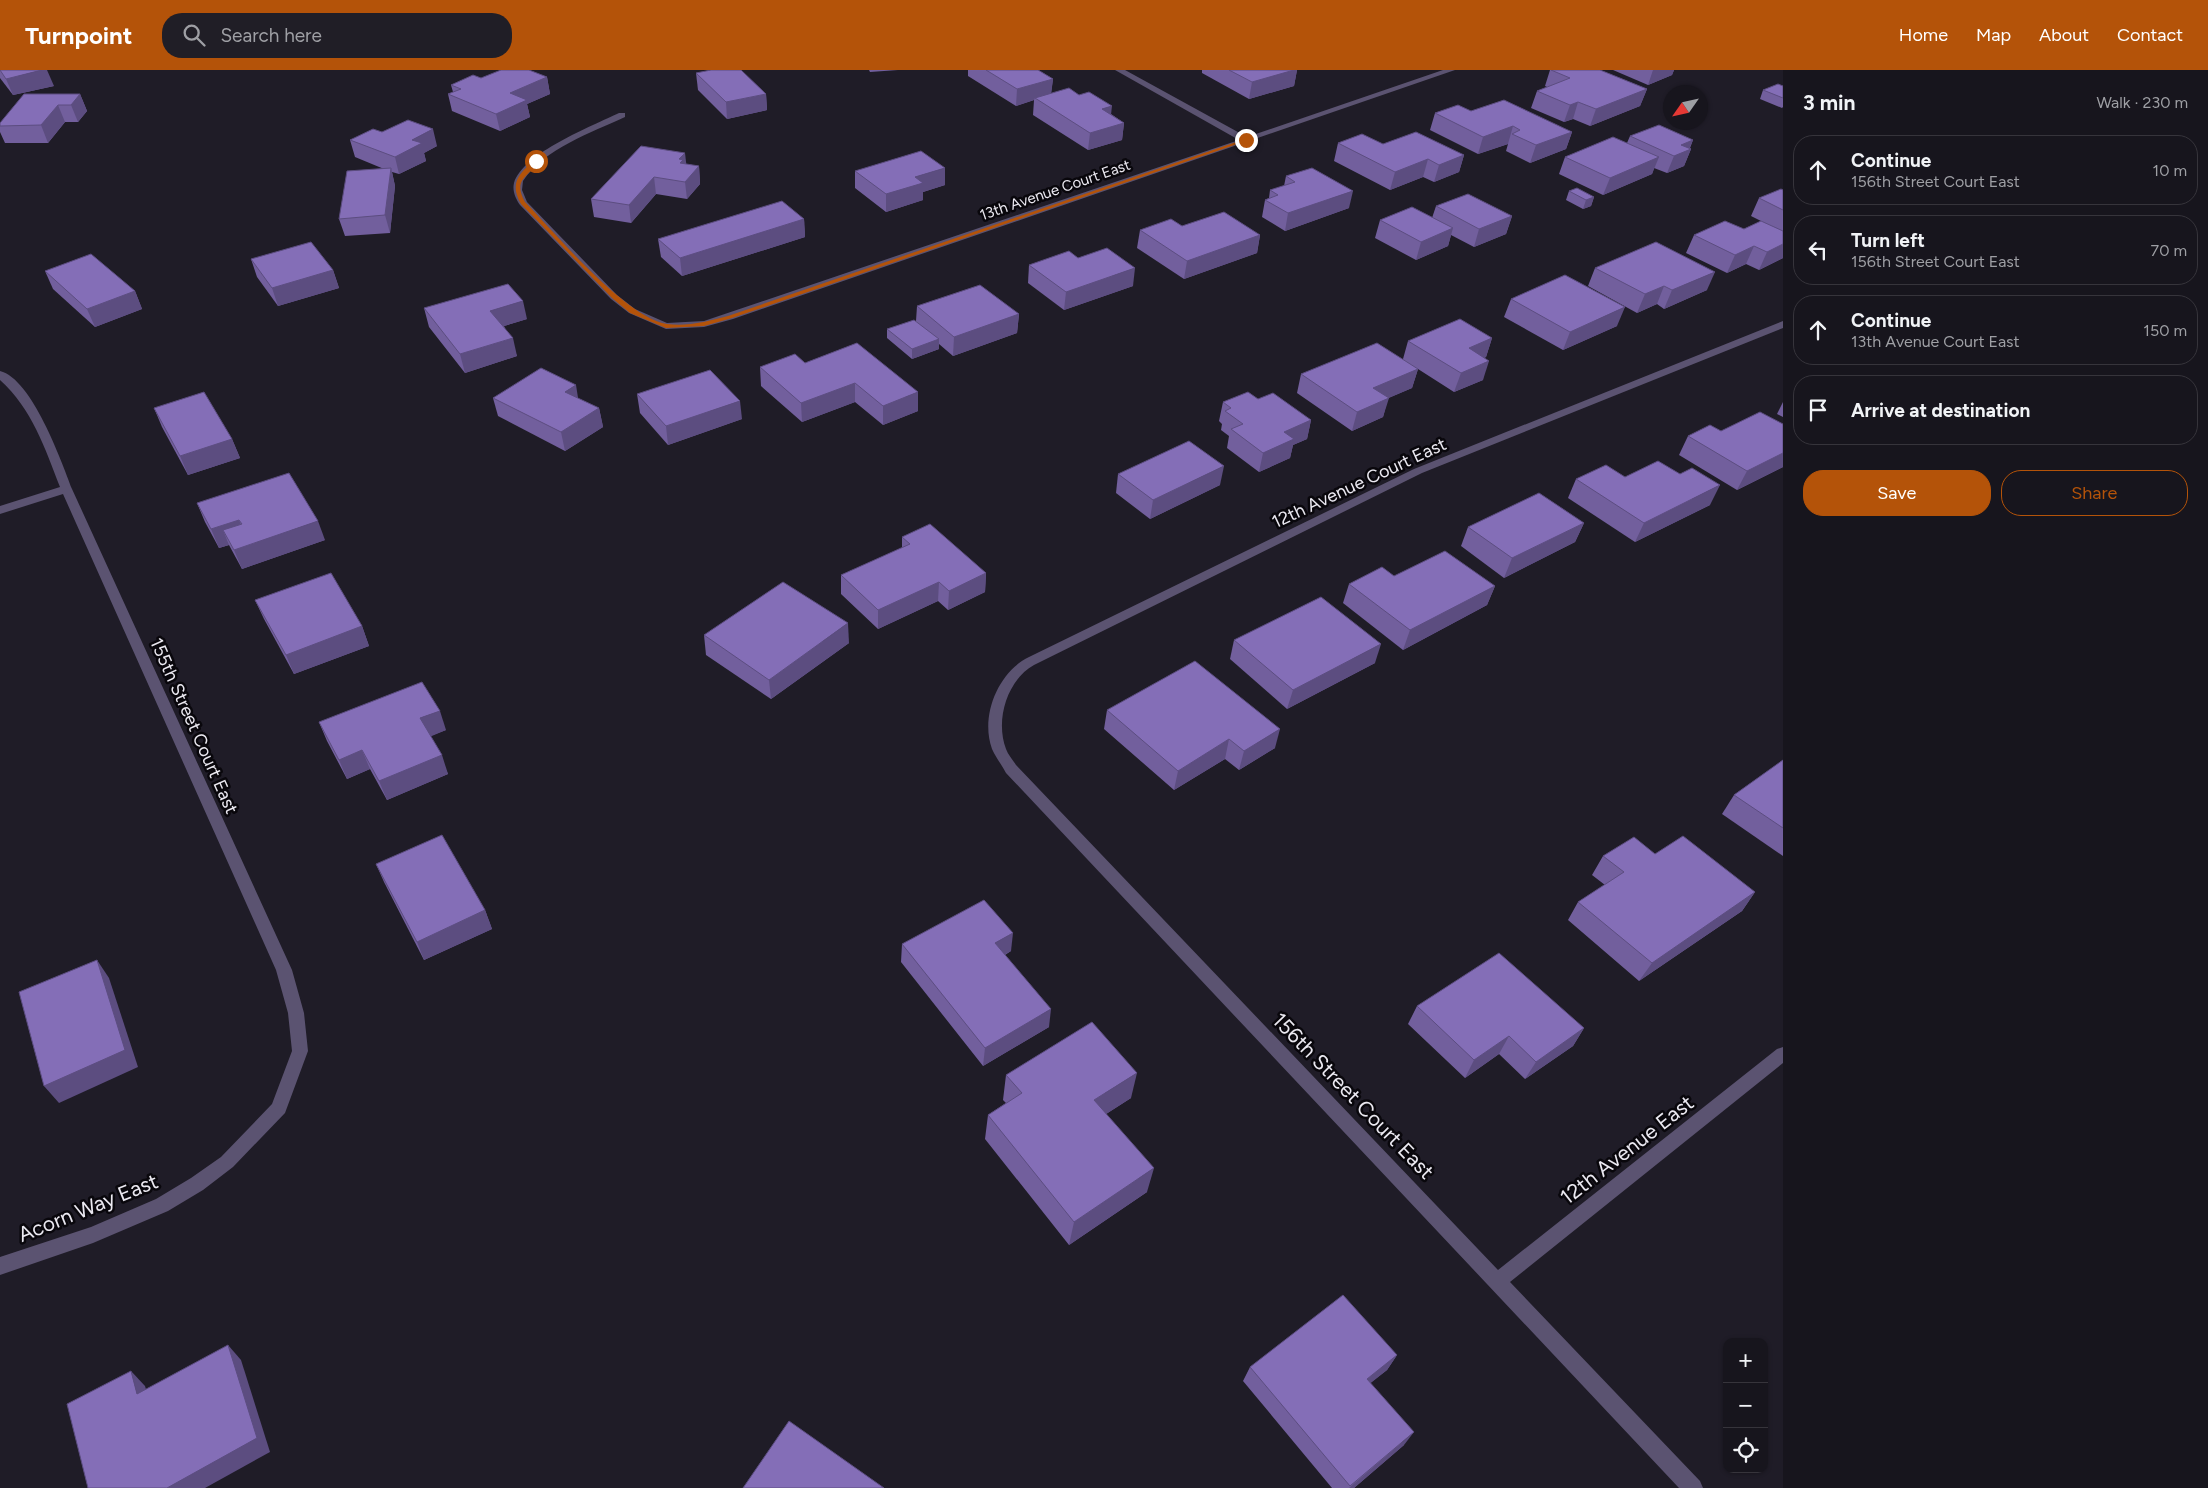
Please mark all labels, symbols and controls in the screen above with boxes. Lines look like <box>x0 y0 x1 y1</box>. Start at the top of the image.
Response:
search box <box>162 13 512 58</box>
text: Turnpoint <box>25 21 132 50</box>
icon: search <box>180 21 208 49</box>
text: Search here <box>220 24 322 47</box>
text: Home <box>1899 24 1948 46</box>
text: Map <box>1976 24 2011 46</box>
text: About <box>2039 24 2089 46</box>
text: Contact <box>2117 24 2183 46</box>
north arrow <box>1663 85 1708 130</box>
text: 3 min <box>1803 90 1855 115</box>
text: Walk · 230 m <box>2096 93 2188 112</box>
route end <box>1235 129 1258 152</box>
text: Continue <box>1851 149 1931 172</box>
route start <box>525 150 548 173</box>
street label: 13th Avenue Court East <box>977 156 1133 224</box>
icon: ahead <box>1804 156 1832 184</box>
text: 10 m <box>2153 161 2187 180</box>
text: 156th Street Court East <box>1851 172 2020 191</box>
text: Turn left <box>1851 229 1925 252</box>
icon: left <box>1804 236 1832 264</box>
text: 70 m <box>2151 241 2187 260</box>
text: 156th Street Court East <box>1851 252 2020 271</box>
text: Continue <box>1851 309 1931 332</box>
icon: ahead <box>1804 316 1832 344</box>
text: 150 m <box>2143 321 2187 340</box>
text: 13th Avenue Court East <box>1851 332 2020 351</box>
icon: arrive <box>1804 396 1832 424</box>
text: Arrive at destination <box>1851 399 2030 422</box>
street label: 12th Avenue Court East <box>1268 433 1450 533</box>
button: Save <box>1803 470 1991 516</box>
button: Share <box>2001 470 2188 516</box>
street label: 155th Street Court East <box>145 635 243 817</box>
street label: 156th Street Court East <box>1267 1007 1439 1184</box>
street label: 12th Avenue East <box>1555 1090 1698 1209</box>
street label: Acorn Way East <box>14 1168 161 1247</box>
map controls <box>1723 1338 1768 1473</box>
button: + <box>1723 1338 1768 1383</box>
button: − <box>1723 1383 1768 1428</box>
button: locate <box>1723 1428 1768 1473</box>

